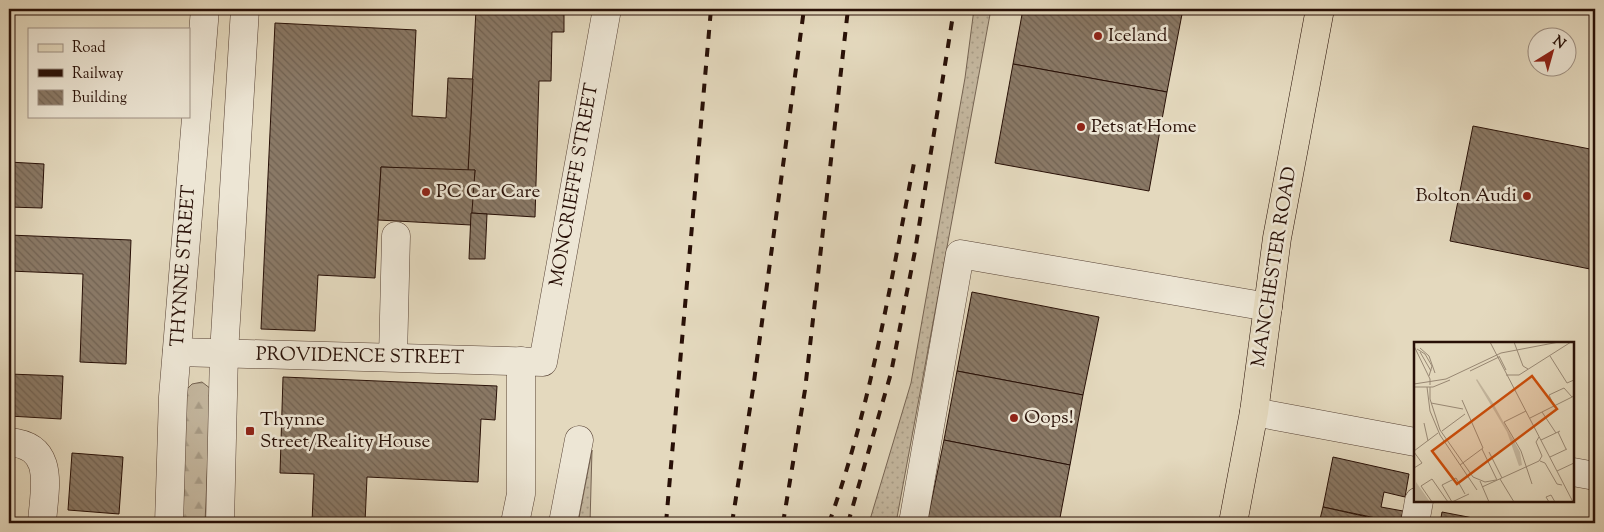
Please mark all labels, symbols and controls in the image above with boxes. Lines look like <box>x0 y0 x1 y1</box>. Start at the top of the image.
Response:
place label: Iceland <box>1108 23 1168 50</box>
legend <box>28 28 190 118</box>
north arrow <box>1526 28 1576 78</box>
marker: Iceland <box>1092 30 1104 42</box>
text: N <box>1548 32 1569 55</box>
text: Road <box>72 38 106 59</box>
text: Railway <box>72 64 124 85</box>
street label: MONCRIEFFE STREET <box>544 81 606 289</box>
text: Building <box>72 88 127 109</box>
place label: Pets at Home <box>1091 114 1197 141</box>
marker: Pets at Home <box>1075 121 1087 133</box>
street label: MANCHESTER ROAD <box>1246 165 1304 369</box>
place label: PC Car Care <box>436 179 540 206</box>
place label: Bolton Audi <box>1416 183 1517 210</box>
street label: THYNNE STREET <box>165 184 203 348</box>
marker: PC Car Care <box>420 186 432 198</box>
marker: Bolton Audi <box>1521 190 1533 202</box>
street label: PROVIDENCE STREET <box>256 342 464 372</box>
inset map <box>1414 342 1574 502</box>
place label: Oops! <box>1024 405 1074 432</box>
place label: Thynne Street/Reality House <box>260 407 431 456</box>
marker: Oops! <box>1008 412 1020 424</box>
marker: Thynne Street/Reality House <box>244 425 256 437</box>

